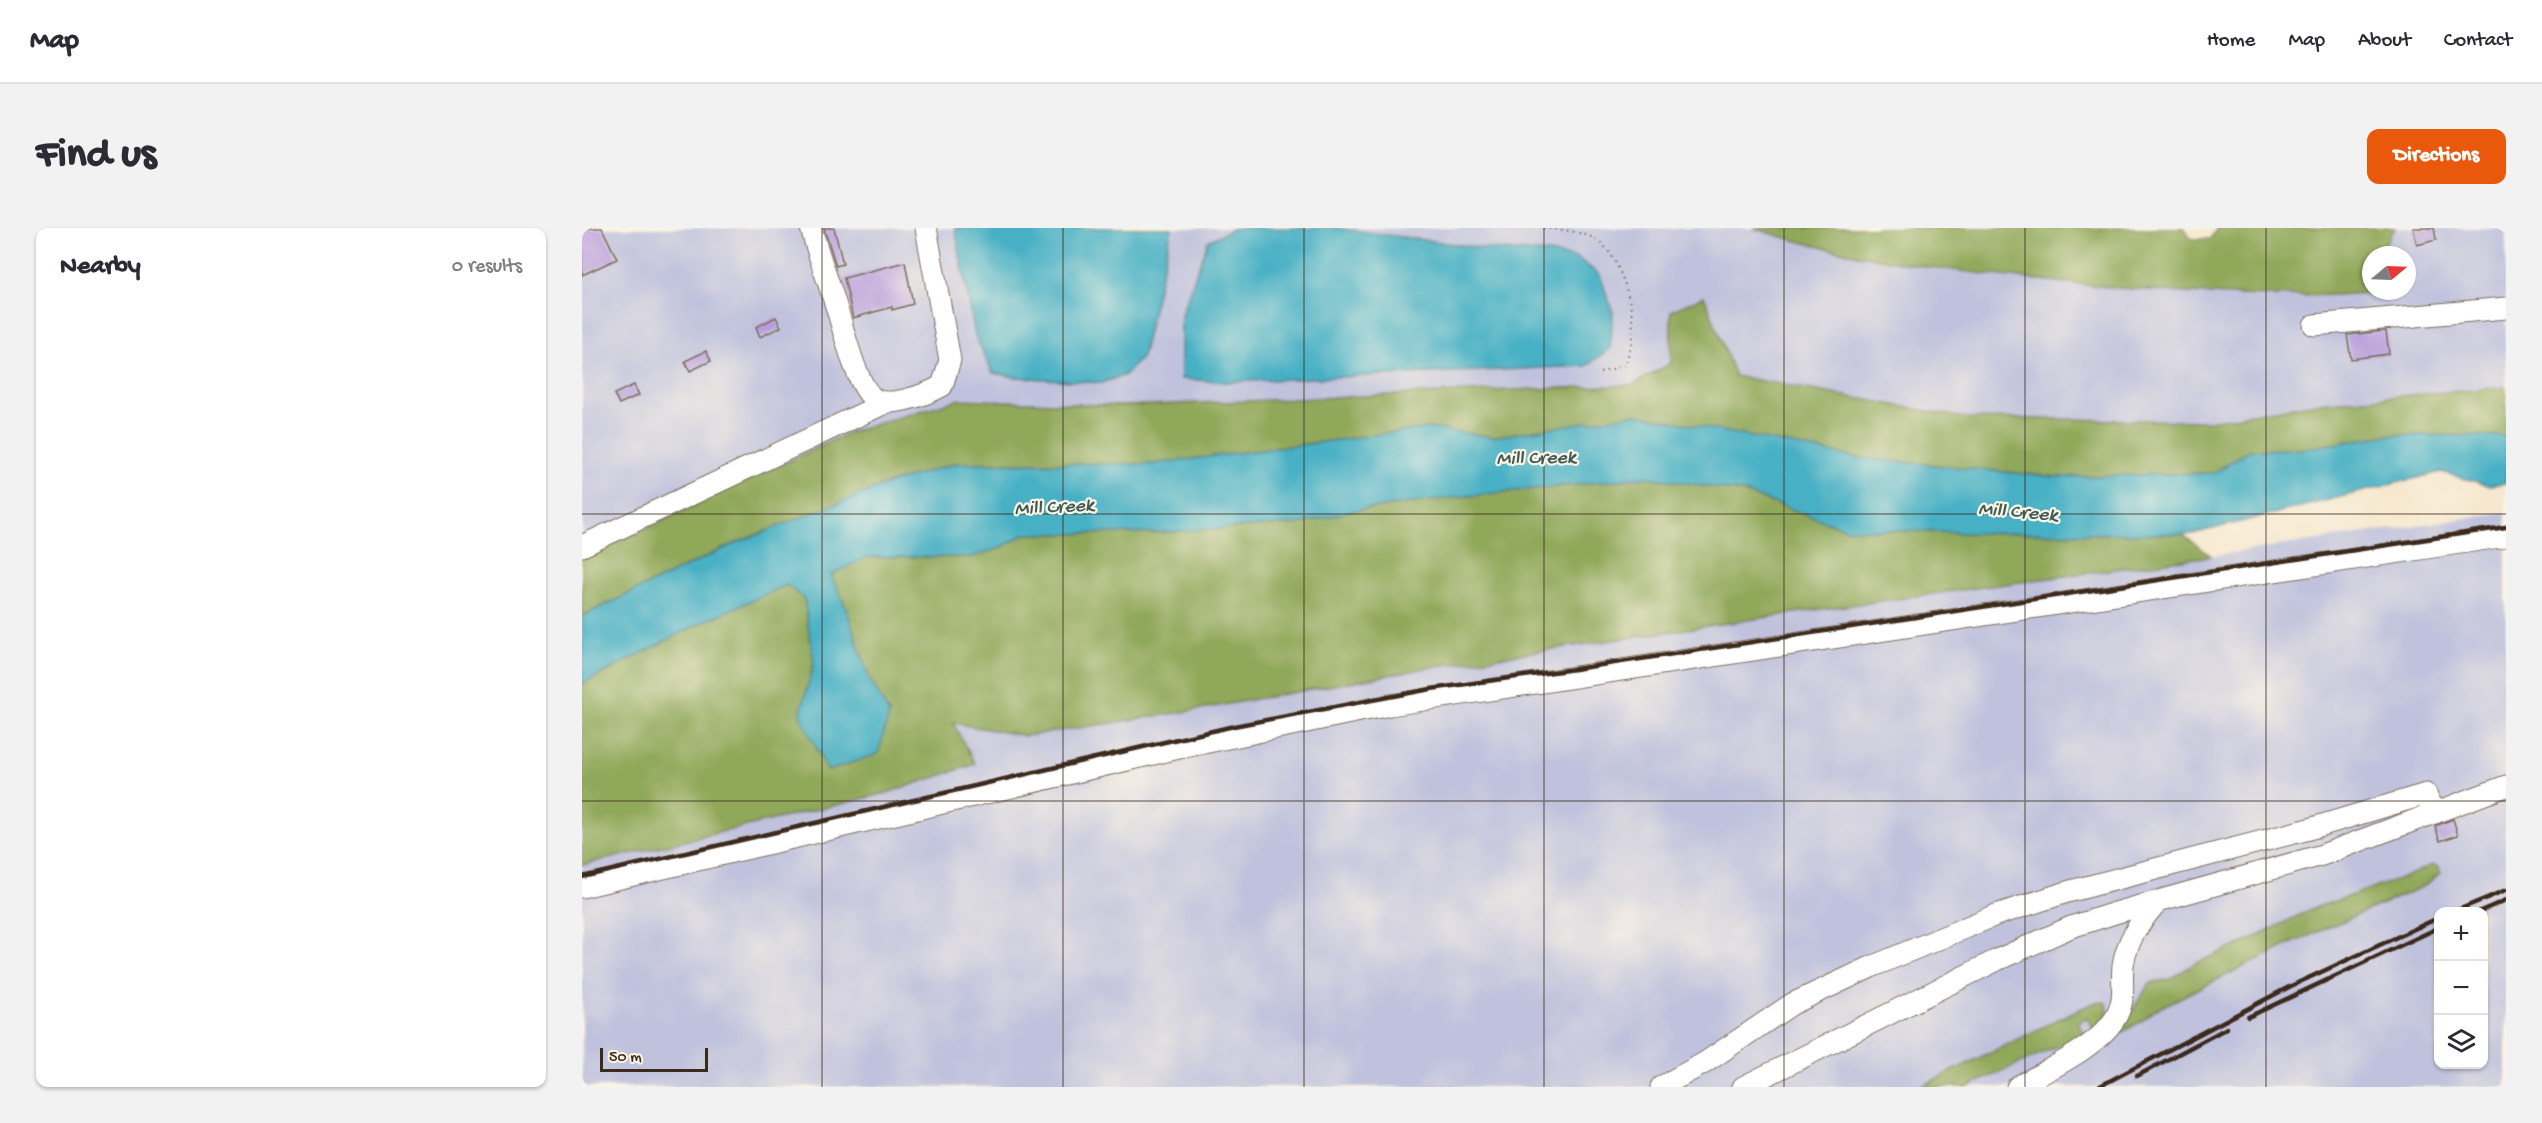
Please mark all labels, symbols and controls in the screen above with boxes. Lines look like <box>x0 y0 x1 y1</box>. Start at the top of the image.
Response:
text: Map <box>30 25 79 58</box>
text: Home <box>2207 29 2255 54</box>
text: Map <box>2288 29 2325 54</box>
text: About <box>2358 29 2411 54</box>
text: Contact <box>2444 29 2512 54</box>
button: Directions <box>2367 129 2506 184</box>
text: Find us <box>36 132 156 181</box>
north arrow <box>2362 246 2416 300</box>
text: Nearby <box>60 252 141 283</box>
text: 0 results <box>452 256 522 279</box>
water label: Mill Creek <box>1496 447 1578 472</box>
water label: Mill Creek <box>1014 495 1096 522</box>
water label: Mill Creek <box>1977 499 2060 529</box>
map controls <box>2434 907 2488 1069</box>
button: + <box>2434 907 2488 961</box>
button: − <box>2434 961 2488 1015</box>
button: layers <box>2434 1015 2488 1069</box>
scale bar <box>600 1045 708 1072</box>
text: 50 m <box>609 1049 642 1068</box>

